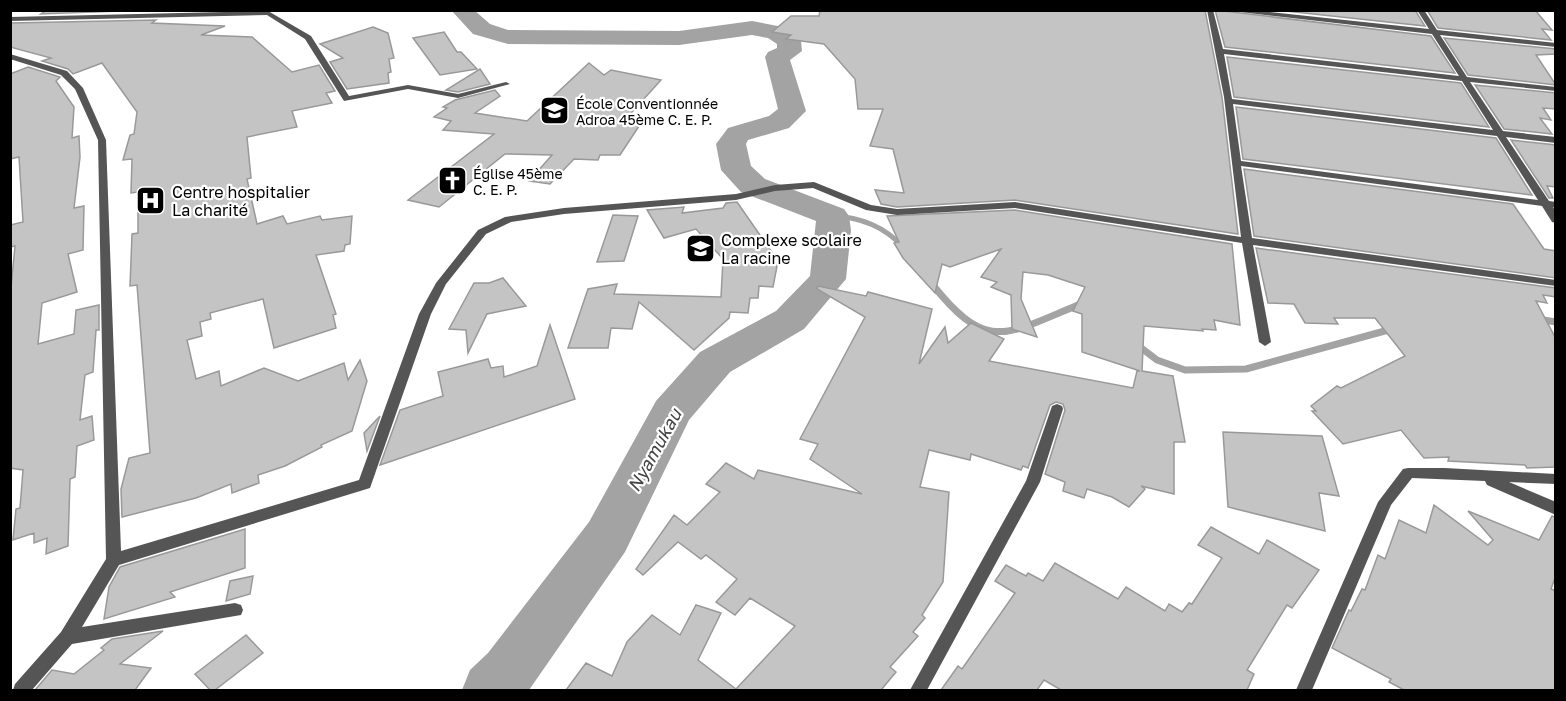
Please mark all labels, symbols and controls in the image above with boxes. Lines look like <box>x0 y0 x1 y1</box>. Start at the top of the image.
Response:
school or university icon: École Conventionnée Adroa 45ème C. E. P. <box>539 95 571 127</box>
place label: École Conventionnée Adroa 45ème C. E. P. <box>576 95 718 128</box>
church icon: Église 45ème C. E. P. <box>436 165 468 197</box>
place label: Église 45ème C. E. P. <box>473 165 563 198</box>
place label: Centre hospitalier La charité <box>172 182 310 220</box>
hospital icon: Centre hospitalier La charité <box>135 185 167 217</box>
place label: Complexe scolaire La racine <box>721 230 862 268</box>
school or university icon: Complexe scolaire La racine <box>684 233 716 265</box>
water label: Nyamukau <box>622 404 686 495</box>

